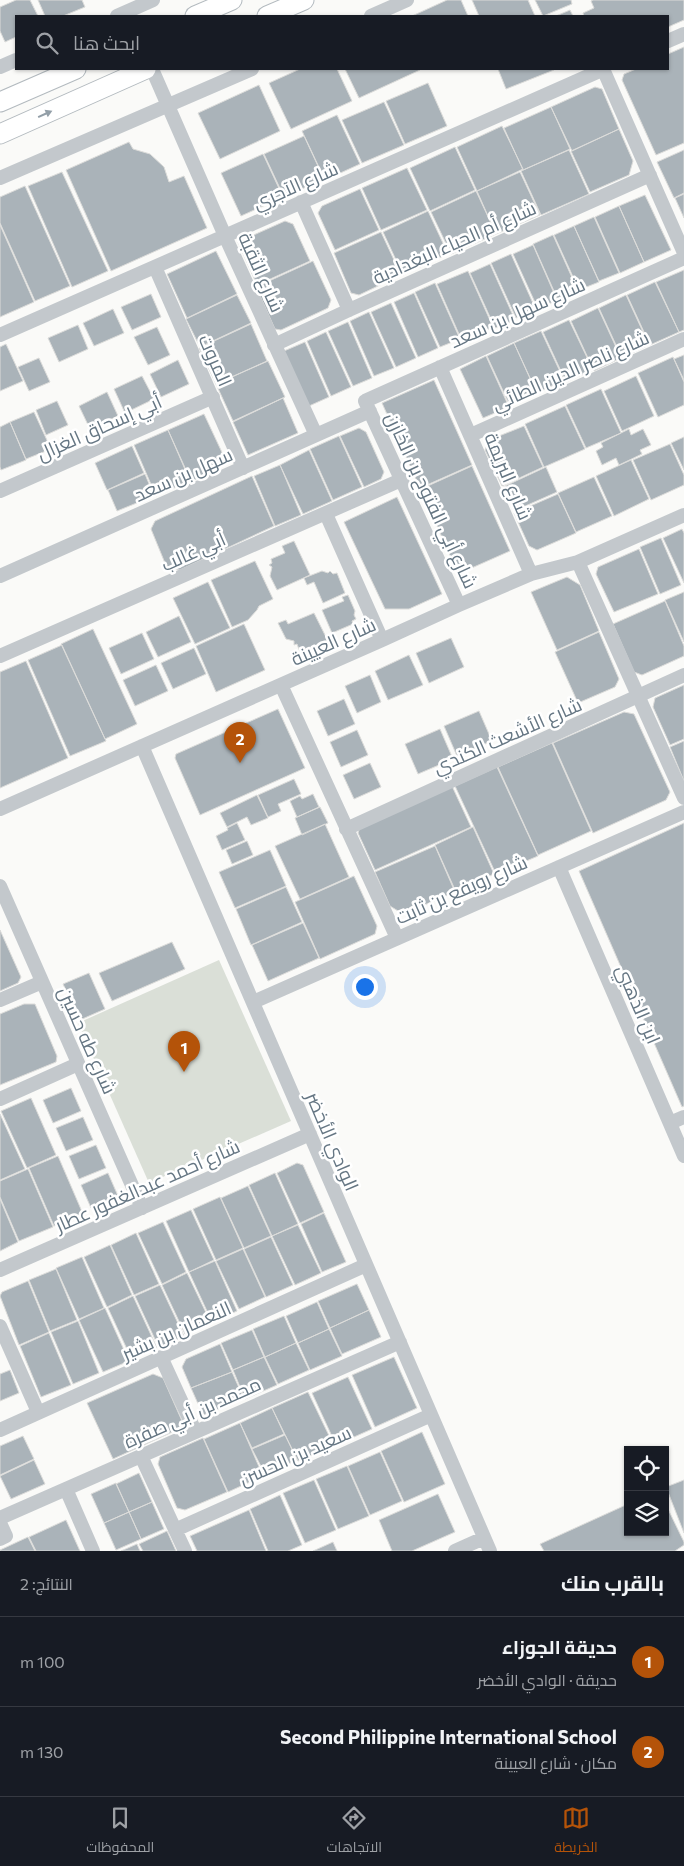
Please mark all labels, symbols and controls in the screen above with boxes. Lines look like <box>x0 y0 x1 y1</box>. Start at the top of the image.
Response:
search box <box>15 15 669 70</box>
icon: search <box>33 29 61 57</box>
text: ابحث هنا <box>73 31 140 54</box>
one-way arrow <box>38 110 52 118</box>
street label: شارع الآجري <box>249 156 343 218</box>
street label: شارع أم الحياء البغدادية <box>369 196 541 291</box>
street label: شارع الثقبة <box>231 228 290 317</box>
street label: شارع سهل بن سعد <box>446 272 589 355</box>
street label: شارع ناصر الدين الطائي <box>488 325 654 419</box>
street label: المروت <box>194 331 238 390</box>
street label: أبي إسحاق الغزال <box>33 389 167 469</box>
street label: شارع أبي الفتوح بن الخازن <box>377 408 483 593</box>
street label: شارع البريمة <box>478 429 538 524</box>
street label: سهل بن سعد <box>130 442 236 507</box>
street label: أبي غالب <box>157 527 230 579</box>
street label: شارع العيينة <box>287 612 380 673</box>
street label: شارع الأشعث الكندي <box>429 692 587 782</box>
pin: 2 <box>224 722 256 763</box>
street label: شارع رويفع بن ثابت <box>392 850 532 931</box>
street label: ابن الذهبي <box>608 961 666 1049</box>
your location <box>352 974 378 1000</box>
street label: شارع طه حسين <box>51 983 122 1098</box>
pin: 1 <box>168 1031 200 1072</box>
street label: الوادي الأخضر <box>298 1087 364 1196</box>
street label: شارع أحمد عبدالغفور عطار <box>50 1134 244 1239</box>
street label: النعمان بن بشير <box>117 1296 235 1366</box>
street label: محمد بن أبي صفرة <box>120 1372 266 1456</box>
street label: سعيد بن الحسن <box>235 1420 355 1491</box>
map controls <box>624 1446 669 1536</box>
button: locate <box>624 1446 669 1491</box>
button: layers <box>624 1491 669 1536</box>
text: بالقرب منك <box>561 1570 664 1595</box>
text: النتائج: 2 <box>20 1574 73 1593</box>
text: حديقة الجوزاء <box>502 1635 617 1658</box>
text: 100 m <box>20 1652 65 1671</box>
text: 1 <box>644 1652 652 1671</box>
text: حديقة · الوادي الأخضر <box>477 1670 617 1689</box>
text: Second Philippine International School <box>280 1725 617 1748</box>
text: 130 m <box>20 1742 63 1761</box>
text: 2 <box>643 1742 653 1761</box>
text: مكان · شارع العيينة <box>495 1753 617 1772</box>
tab: المحفوظات <box>86 1804 154 1860</box>
tab: الاتجاهات <box>327 1804 382 1860</box>
tab: الخريطة <box>554 1804 598 1860</box>

